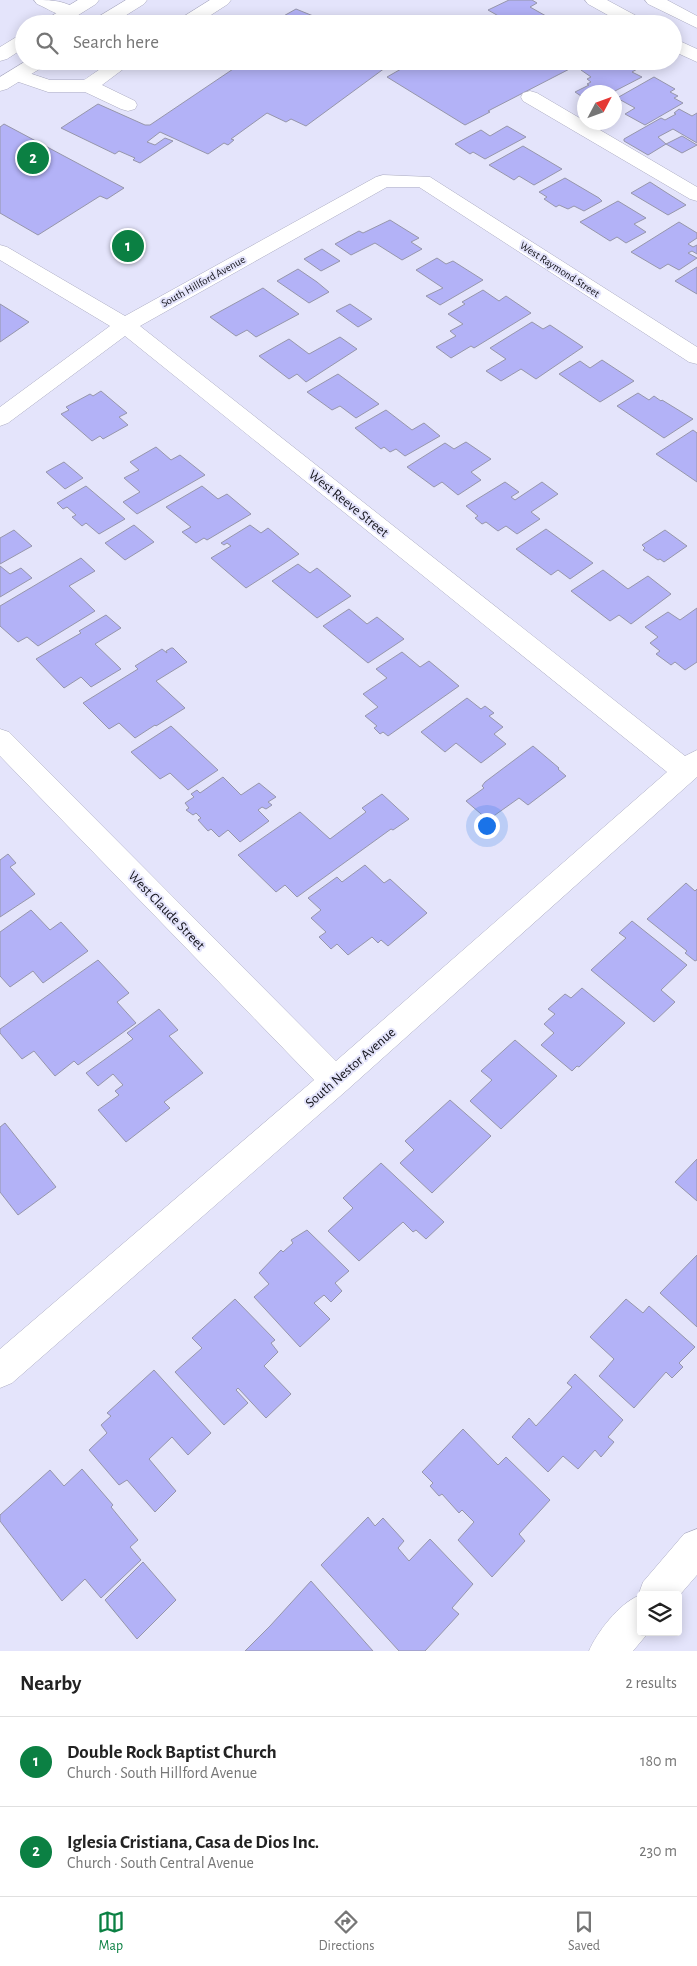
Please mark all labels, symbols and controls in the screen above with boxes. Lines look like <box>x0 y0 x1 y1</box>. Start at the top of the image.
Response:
search box <box>15 15 682 70</box>
icon: search <box>33 29 61 57</box>
text: Search here <box>73 33 159 52</box>
north arrow <box>577 85 622 130</box>
pin: 2 <box>17 139 49 177</box>
pin: 1 <box>112 227 144 265</box>
street label: West Raymond Street <box>518 240 602 299</box>
street label: South Hillford Avenue <box>159 254 247 309</box>
street label: West Reeve Street <box>306 468 391 540</box>
your location <box>474 813 500 839</box>
street label: West Claude Street <box>125 869 208 953</box>
street label: South Nestor Avenue <box>303 1025 398 1110</box>
map controls <box>637 1591 682 1636</box>
button: layers <box>637 1591 682 1636</box>
text: Nearby <box>20 1673 81 1694</box>
text: 2 results <box>625 1675 677 1691</box>
text: Double Rock Baptist Church <box>67 1743 277 1762</box>
text: 1 <box>33 1753 39 1769</box>
text: 180 m <box>640 1753 677 1769</box>
text: Church · South Hillford Avenue <box>67 1765 257 1781</box>
text: Iglesia Cristiana, Casa de Dios Inc. <box>67 1833 319 1852</box>
text: 2 <box>32 1843 40 1859</box>
text: 230 m <box>639 1843 677 1859</box>
text: Church · South Central Avenue <box>67 1855 254 1871</box>
tab: Map <box>97 1908 125 1955</box>
tab: Directions <box>319 1908 374 1955</box>
tab: Saved <box>568 1908 600 1955</box>

